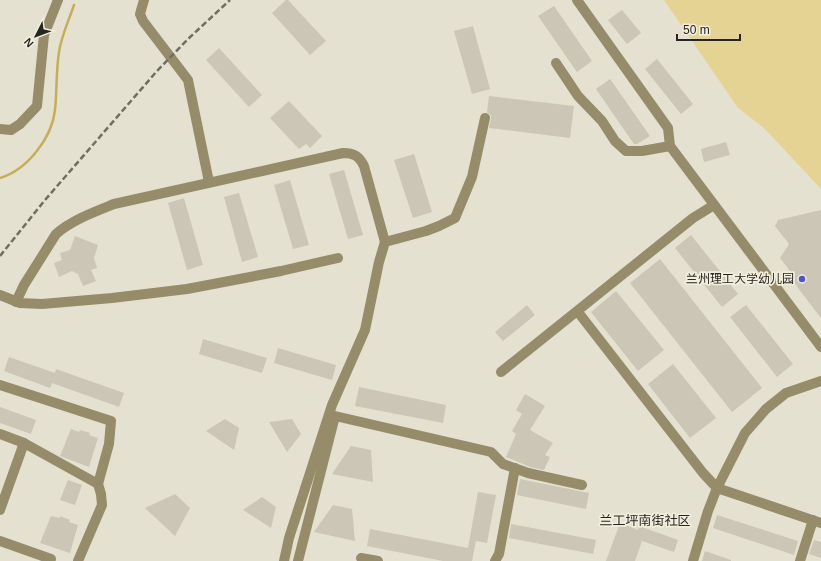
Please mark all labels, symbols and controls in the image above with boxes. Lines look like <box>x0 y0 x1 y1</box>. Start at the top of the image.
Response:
north arrow <box>16 16 56 56</box>
scale bar <box>677 16 740 42</box>
text: 50 m <box>683 23 710 37</box>
text: N <box>21 36 36 50</box>
place label: 兰州理工大学幼儿园 <box>686 272 794 286</box>
marker: 兰州理工大学幼儿园 <box>797 274 807 284</box>
district label: 兰工坪南街社区 <box>599 513 691 528</box>

